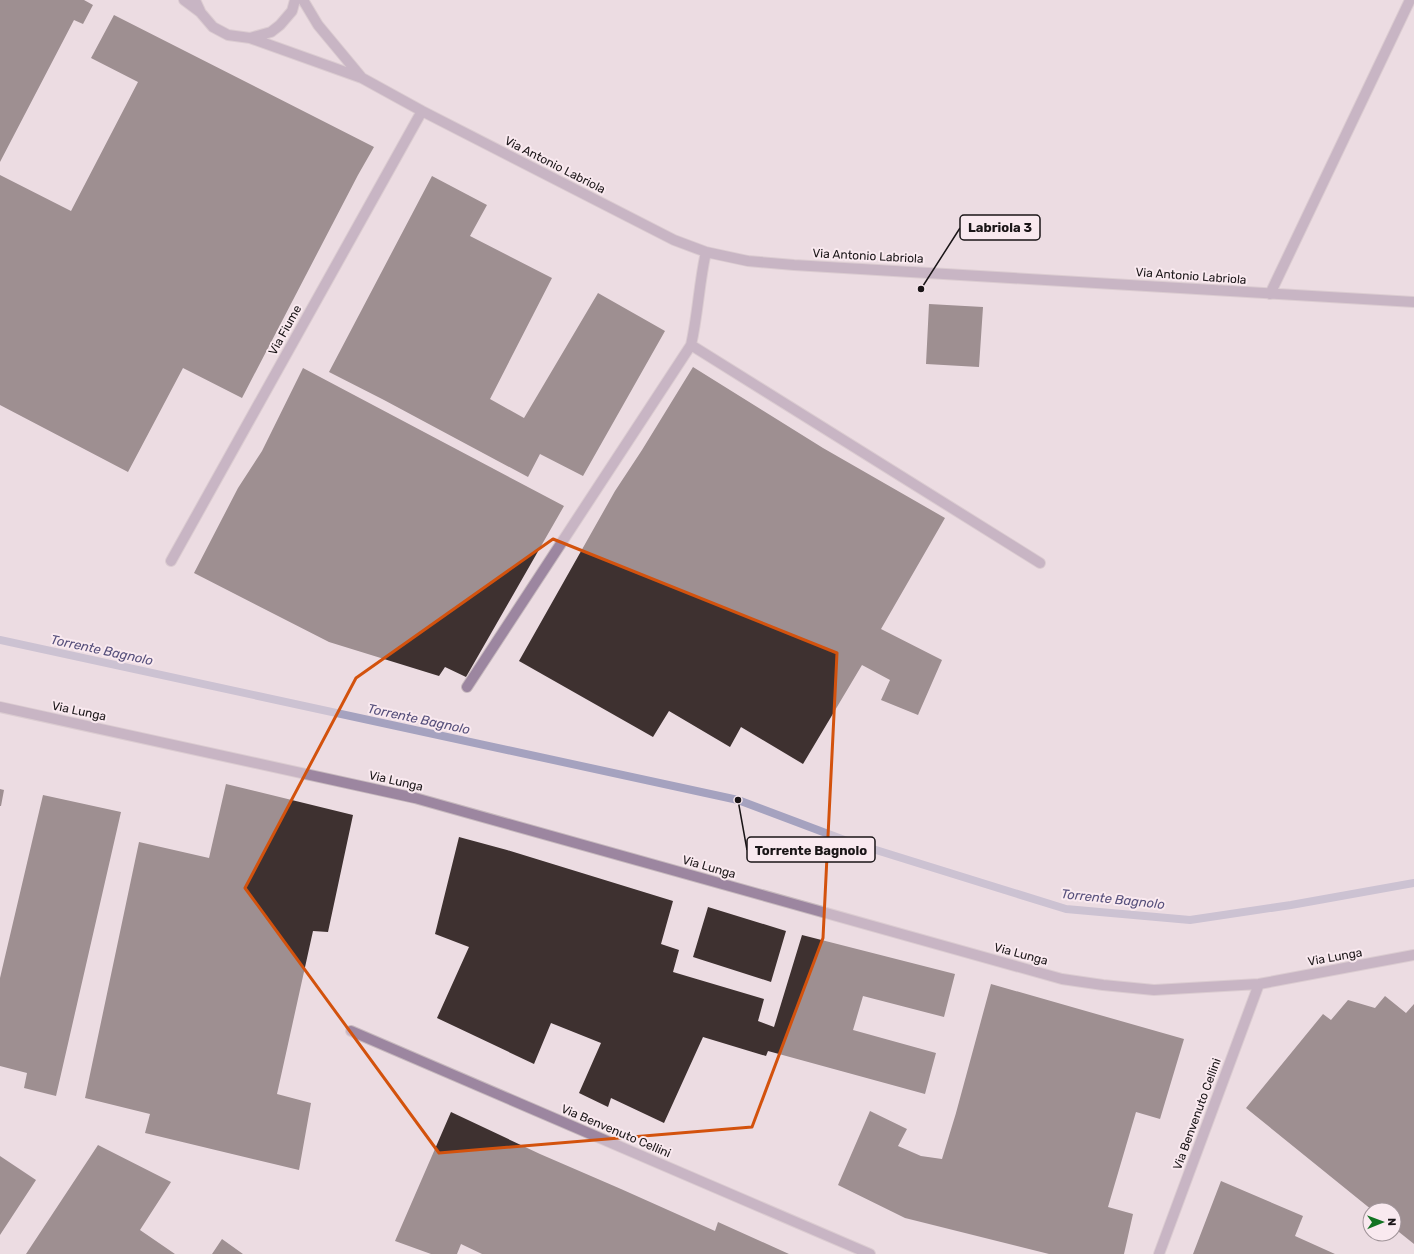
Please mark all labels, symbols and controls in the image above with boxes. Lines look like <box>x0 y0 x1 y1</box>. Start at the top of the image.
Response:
street label: Via Antonio Labriola <box>502 134 608 196</box>
callout: Labriola 3 <box>960 215 1040 240</box>
text: Labriola 3 <box>968 220 1032 235</box>
street label: Via Antonio Labriola <box>812 246 924 266</box>
street label: Via Antonio Labriola <box>1135 265 1247 287</box>
street label: Via Fiume <box>266 302 305 357</box>
water label: Torrente Bagnolo <box>49 632 154 669</box>
street label: Via Lunga <box>51 698 107 724</box>
water label: Torrente Bagnolo <box>366 701 471 738</box>
street label: Via Lunga <box>368 768 424 794</box>
callout: Torrente Bagnolo <box>747 837 875 862</box>
text: Torrente Bagnolo <box>755 843 867 858</box>
street label: Via Lunga <box>681 853 737 881</box>
water label: Torrente Bagnolo <box>1060 886 1166 913</box>
street label: Via Lunga <box>993 940 1049 968</box>
street label: Via Lunga <box>1307 945 1363 969</box>
street label: Via Benvenuto Cellini <box>1170 1056 1224 1172</box>
street label: Via Benvenuto Cellini <box>559 1102 673 1161</box>
north arrow <box>1362 1202 1402 1242</box>
text: N <box>1385 1218 1398 1226</box>

